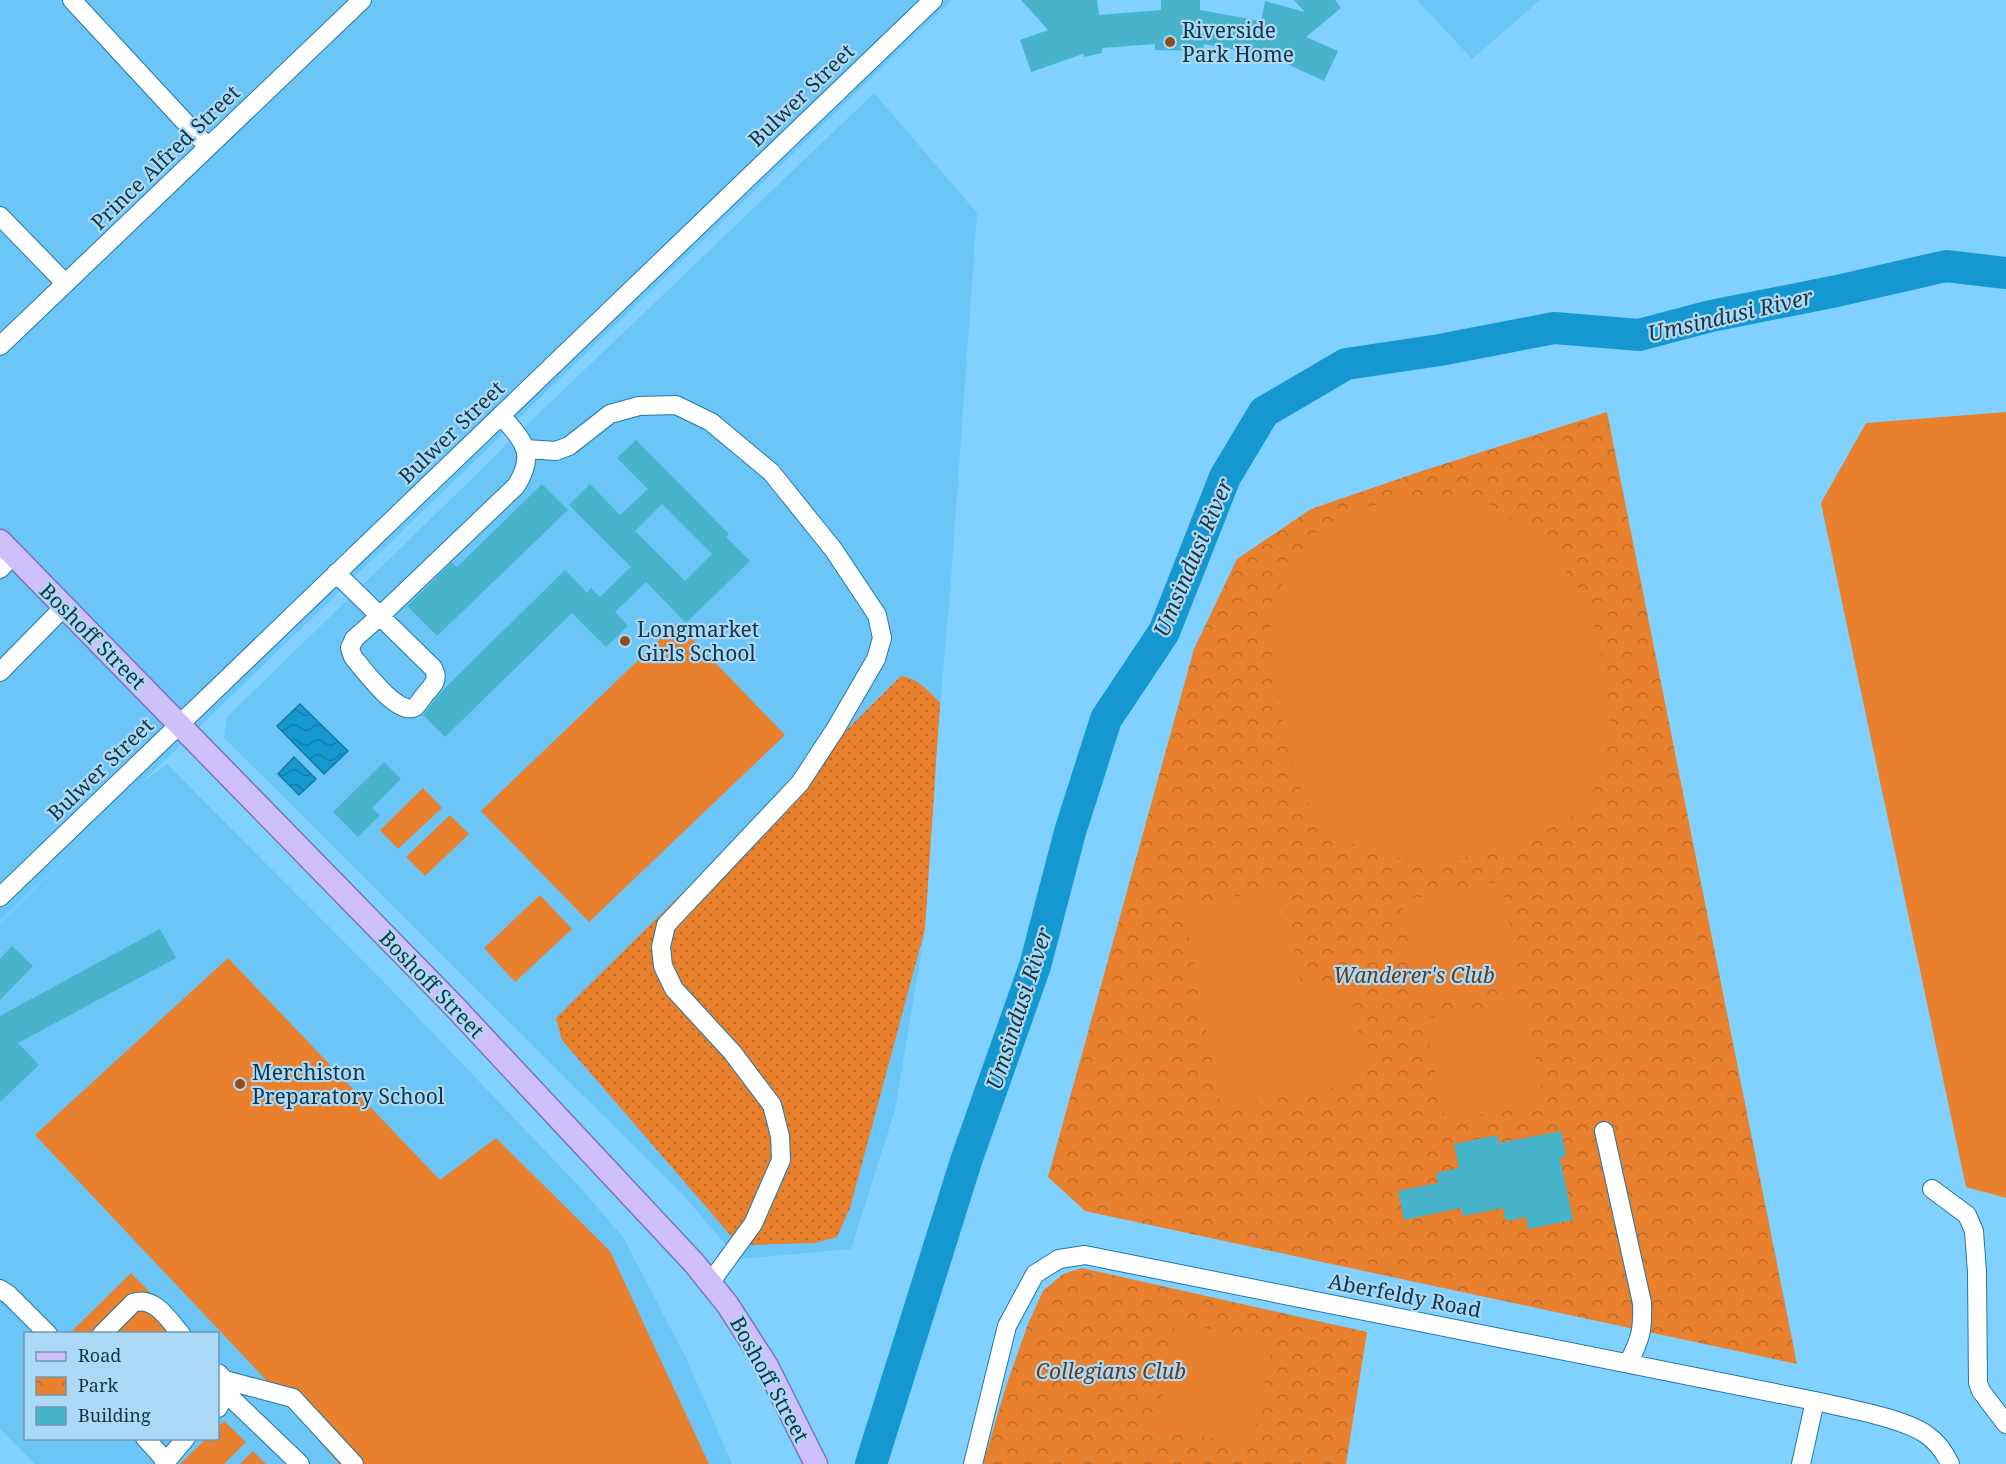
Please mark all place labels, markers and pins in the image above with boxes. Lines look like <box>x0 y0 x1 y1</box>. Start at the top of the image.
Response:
place label: Riverside Park Home <box>1182 16 1294 68</box>
marker: Riverside Park Home <box>1163 35 1177 49</box>
place label: Longmarket Girls School <box>637 615 759 667</box>
marker: Longmarket Girls School <box>618 634 632 648</box>
place label: Merchiston Preparatory School <box>252 1058 445 1110</box>
marker: Merchiston Preparatory School <box>233 1077 247 1091</box>

